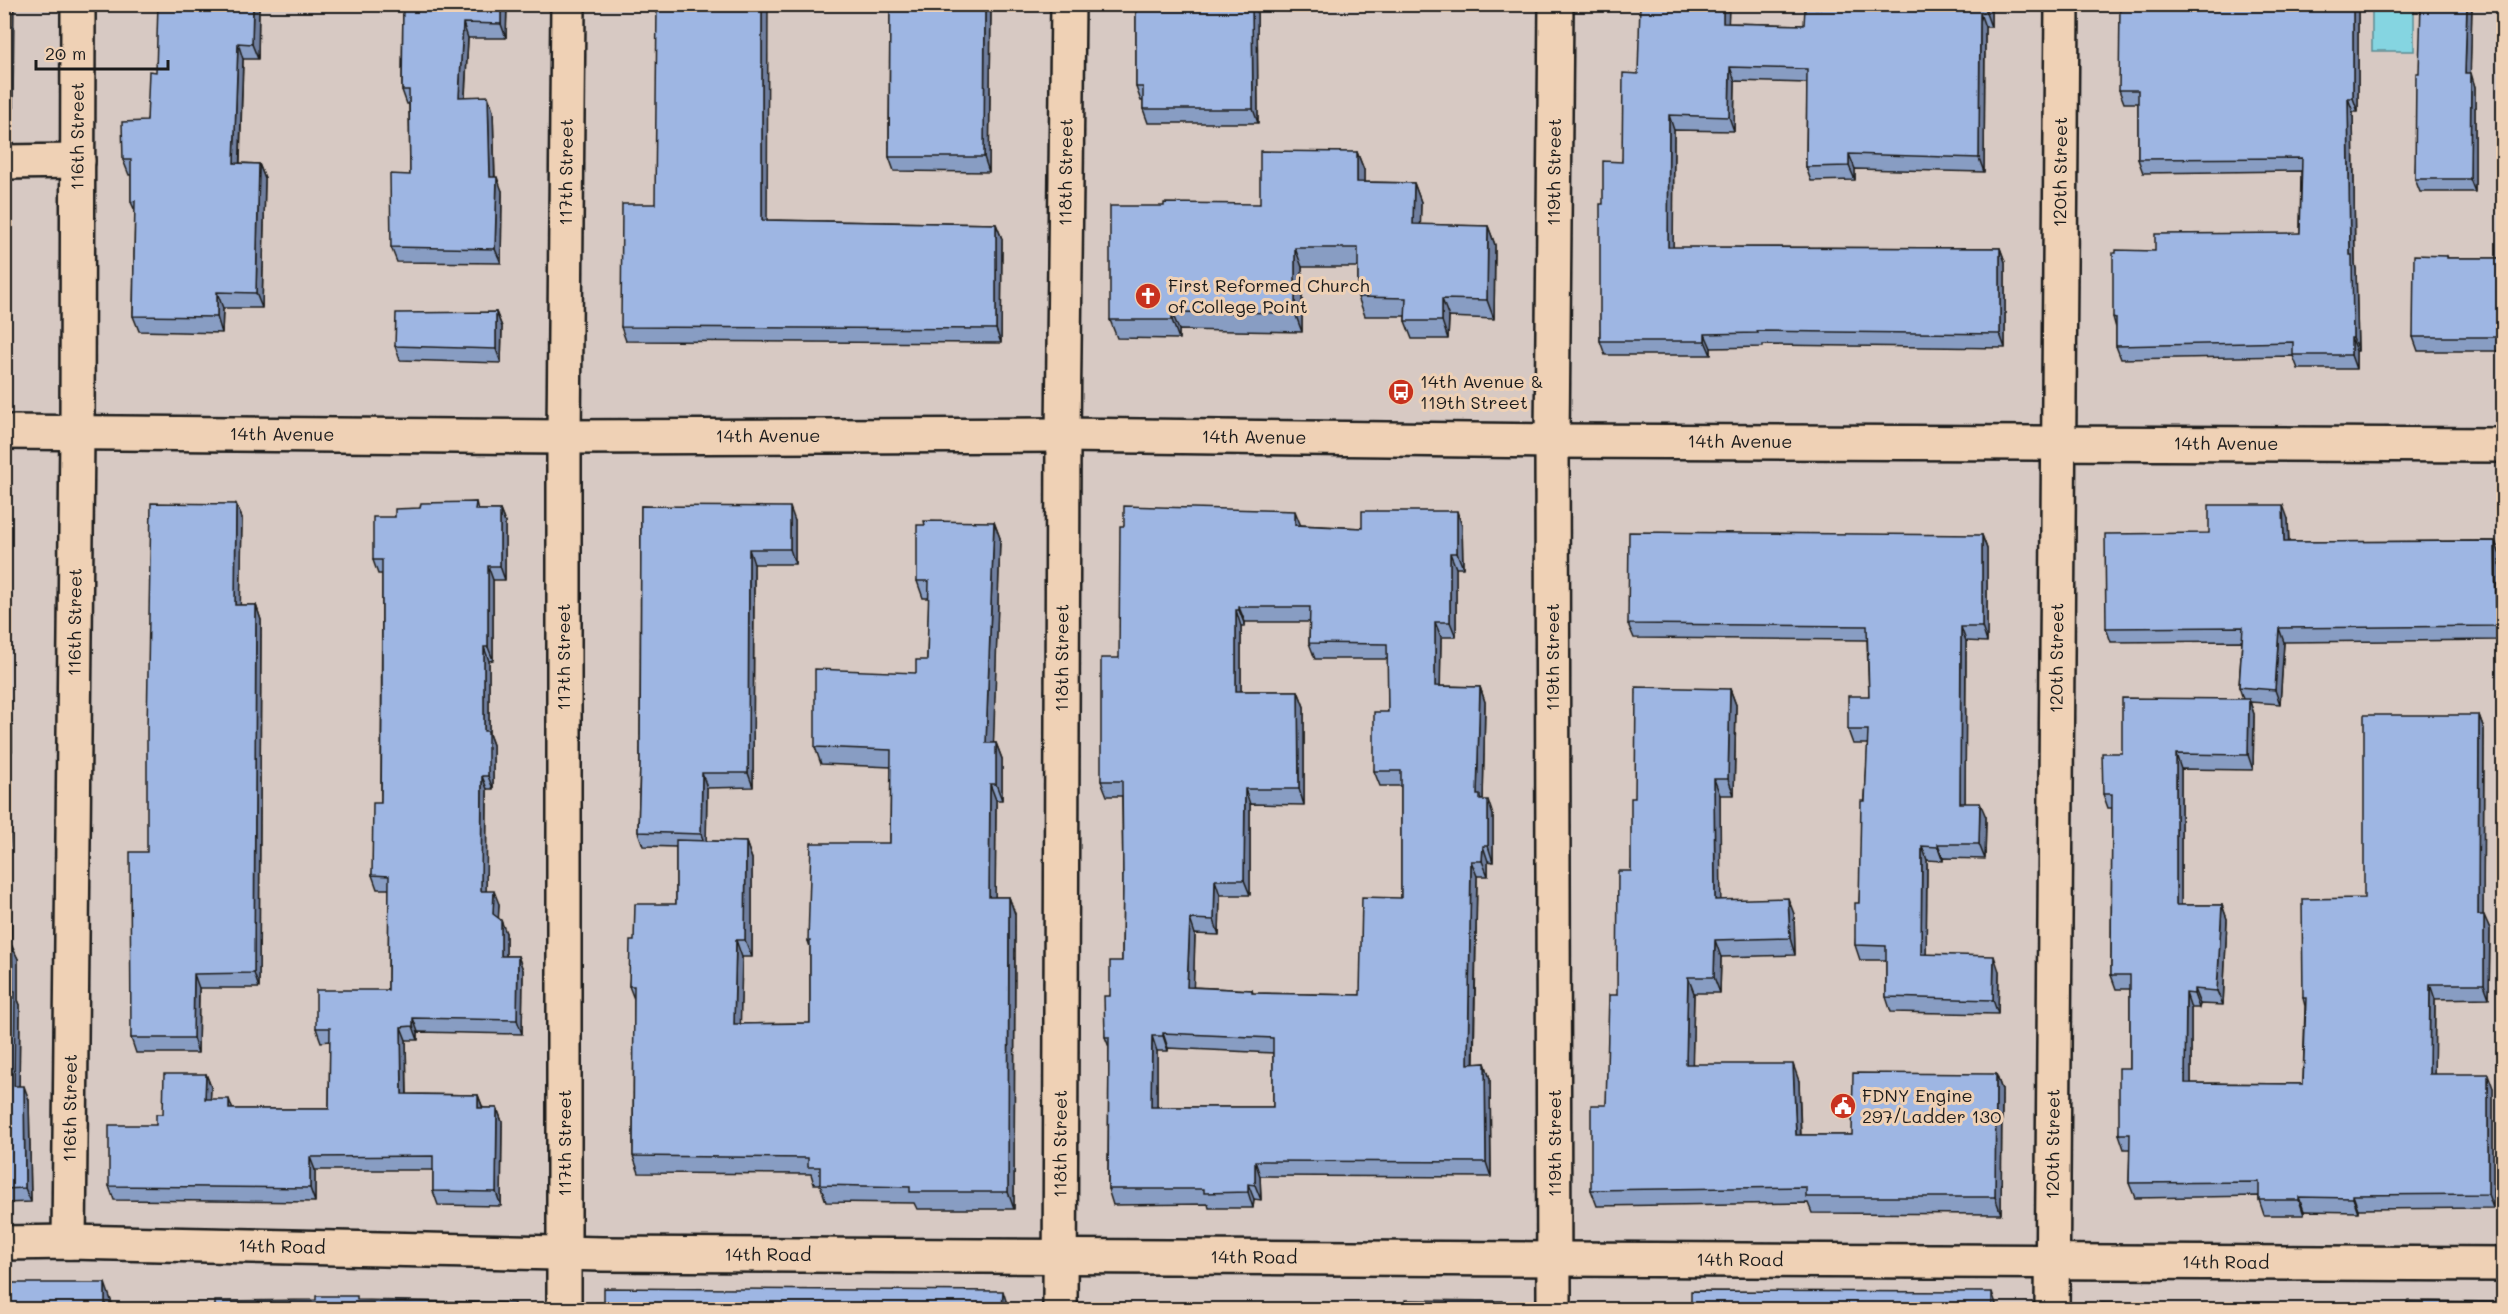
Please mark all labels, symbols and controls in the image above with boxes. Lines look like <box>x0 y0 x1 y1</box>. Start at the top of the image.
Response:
scale bar <box>36 33 168 71</box>
text: 20 m <box>45 41 86 65</box>
street label: 116th Street <box>65 82 89 190</box>
street label: 120th Street <box>2047 117 2072 227</box>
street label: 117th Street <box>553 118 578 226</box>
street label: 118th Street <box>1052 118 1078 226</box>
street label: 119th Street <box>1541 118 1566 226</box>
place label: First Reformed Church of College Point <box>1168 273 1370 318</box>
church icon: First Reformed Church of College Point <box>1133 281 1163 311</box>
place label: 14th Avenue & 119th Street <box>1420 369 1543 414</box>
bus stop icon: 14th Avenue & 119th Street <box>1386 377 1416 407</box>
street label: 14th Avenue <box>229 421 335 446</box>
street label: 14th Avenue <box>716 423 820 447</box>
street label: 14th Avenue <box>1201 424 1307 449</box>
street label: 14th Avenue <box>1687 429 1792 453</box>
street label: 14th Avenue <box>2173 431 2278 455</box>
street label: 116th Street <box>62 568 87 676</box>
street label: 117th Street <box>551 603 575 711</box>
street label: 119th Street <box>1540 603 1564 711</box>
street label: 120th Street <box>2044 603 2068 713</box>
street label: 118th Street <box>1049 604 1073 712</box>
street label: 116th Street <box>57 1054 82 1162</box>
place label: FDNY Engine 297/Ladder 130 <box>1862 1083 2001 1128</box>
street label: 117th Street <box>552 1089 576 1197</box>
street label: 119th Street <box>1542 1089 1566 1197</box>
street label: 120th Street <box>2040 1089 2065 1199</box>
street label: 118th Street <box>1047 1090 1072 1198</box>
public building icon: FDNY Engine 297/Ladder 130 <box>1828 1091 1858 1121</box>
street label: 14th Road <box>238 1233 326 1259</box>
street label: 14th Road <box>724 1242 812 1266</box>
street label: 14th Road <box>1210 1244 1298 1269</box>
street label: 14th Road <box>1696 1247 1784 1271</box>
street label: 14th Road <box>2182 1249 2270 1274</box>

